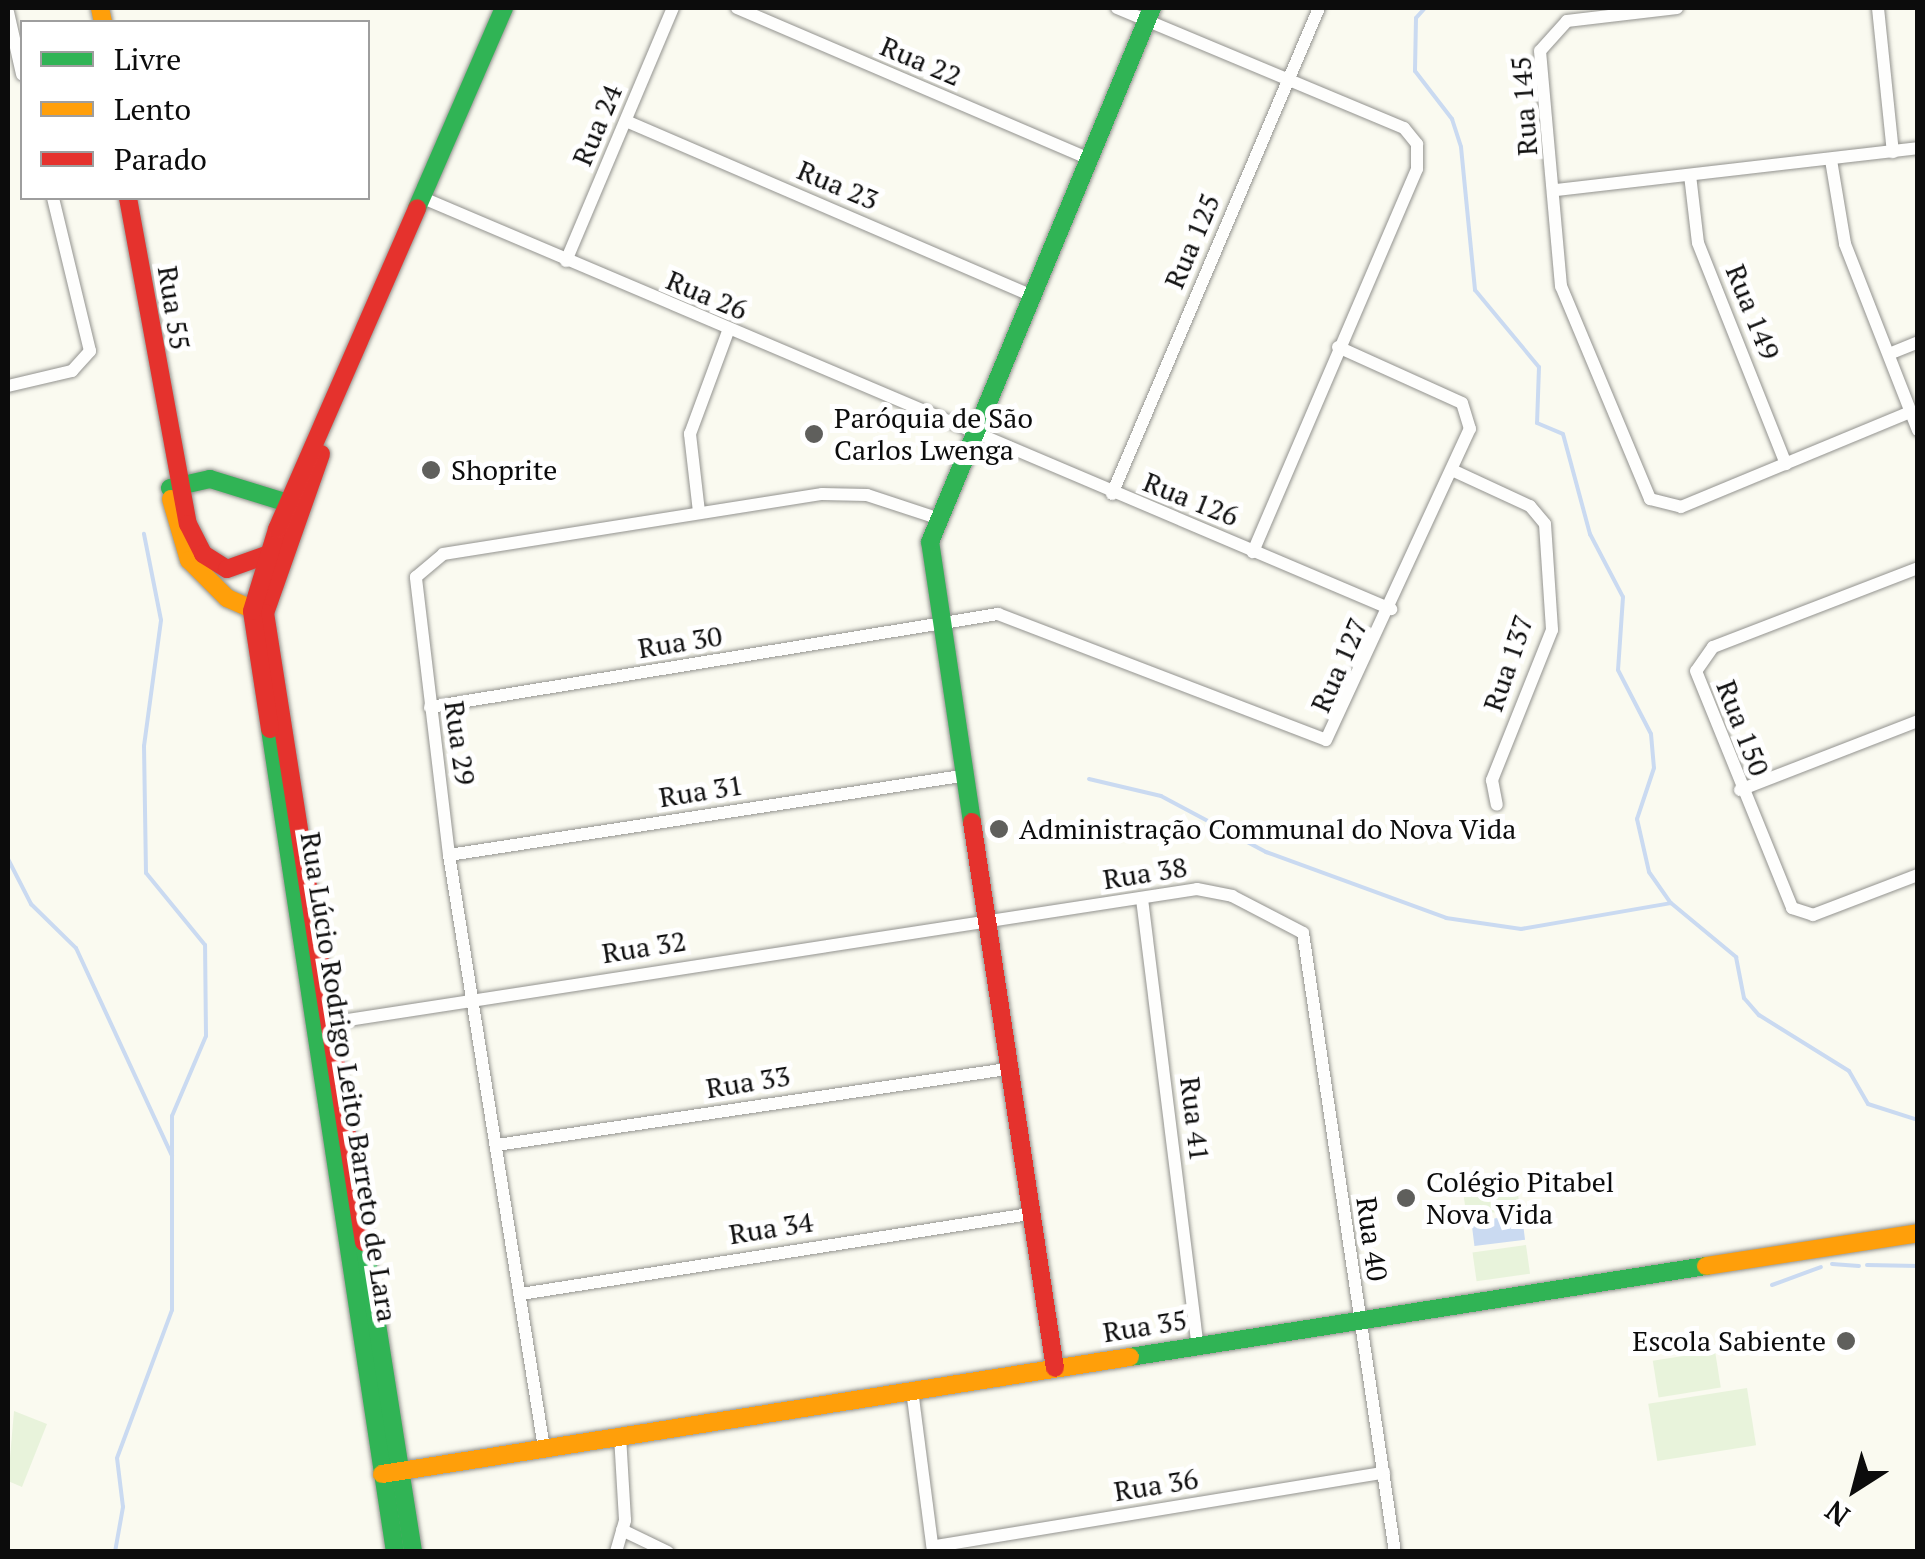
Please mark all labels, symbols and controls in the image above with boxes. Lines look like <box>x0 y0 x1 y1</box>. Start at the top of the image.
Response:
legend <box>20 20 370 200</box>
street label: Rua 22 <box>875 29 967 93</box>
text: Livre <box>114 39 181 79</box>
street label: Rua 145 <box>1504 55 1544 157</box>
street label: Rua 24 <box>565 79 629 171</box>
text: Lento <box>114 89 191 129</box>
text: Parado <box>114 139 207 179</box>
street label: Rua 23 <box>792 153 884 217</box>
street label: Rua 125 <box>1157 189 1227 293</box>
street label: Rua 149 <box>1719 260 1787 364</box>
street label: Rua 26 <box>661 263 753 327</box>
street label: Rua 55 <box>151 264 197 352</box>
place label: Paróquia de São Carlos Lwenga <box>834 401 1033 467</box>
marker: Paróquia de São Carlos Lwenga <box>803 423 825 445</box>
place label: Shoprite <box>451 453 557 487</box>
marker: Shoprite <box>420 459 442 481</box>
street label: Rua 126 <box>1139 465 1243 533</box>
street label: Rua 137 <box>1476 610 1540 716</box>
street label: Rua 127 <box>1303 613 1375 717</box>
street label: Rua 30 <box>636 619 724 665</box>
street label: Rua 150 <box>1709 675 1777 781</box>
street label: Rua 29 <box>437 699 483 787</box>
street label: Rua 31 <box>657 768 745 814</box>
place label: Administração Communal do Nova Vida <box>1019 812 1517 846</box>
marker: Administração Communal do Nova Vida <box>988 818 1010 840</box>
street label: Rua Lúcio Rodrigo Leito Barreto de Lara <box>294 830 404 1324</box>
street label: Rua 38 <box>1101 850 1189 896</box>
street label: Rua 32 <box>600 924 688 970</box>
street label: Rua 33 <box>704 1059 792 1105</box>
street label: Rua 41 <box>1173 1075 1217 1163</box>
place label: Colégio Pitabel Nova Vida <box>1426 1165 1614 1231</box>
marker: Colégio Pitabel Nova Vida <box>1395 1187 1417 1209</box>
street label: Rua 40 <box>1349 1195 1395 1283</box>
street label: Rua 34 <box>727 1205 815 1251</box>
street label: Rua 35 <box>1101 1303 1189 1349</box>
place label: Escola Sabiente <box>1632 1324 1826 1358</box>
marker: Escola Sabiente <box>1835 1330 1857 1352</box>
north arrow <box>1805 1439 1905 1539</box>
street label: Rua 36 <box>1112 1462 1200 1508</box>
text: N <box>1818 1492 1857 1535</box>

